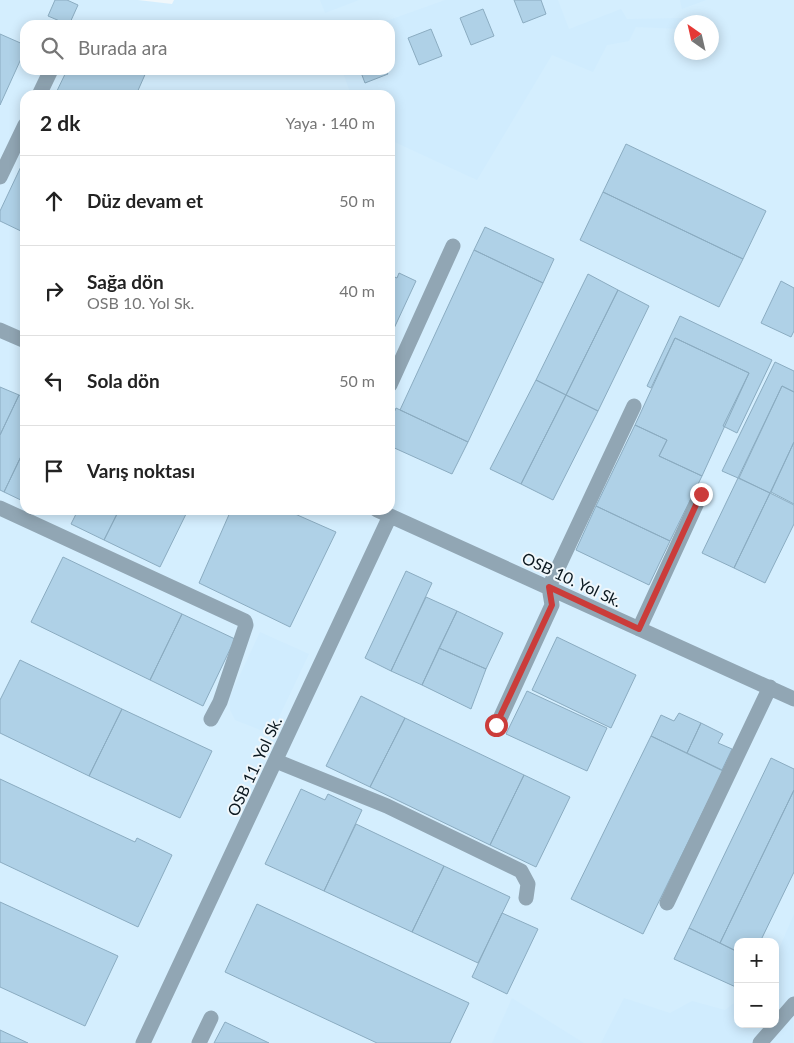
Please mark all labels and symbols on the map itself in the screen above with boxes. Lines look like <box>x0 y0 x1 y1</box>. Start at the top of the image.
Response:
north arrow <box>674 15 719 60</box>
route end <box>690 483 713 506</box>
street label: OSB 10. Yol Sk. <box>519 548 625 610</box>
street label: OSB 11. Yol Sk. <box>223 713 285 819</box>
route start <box>485 714 508 737</box>

